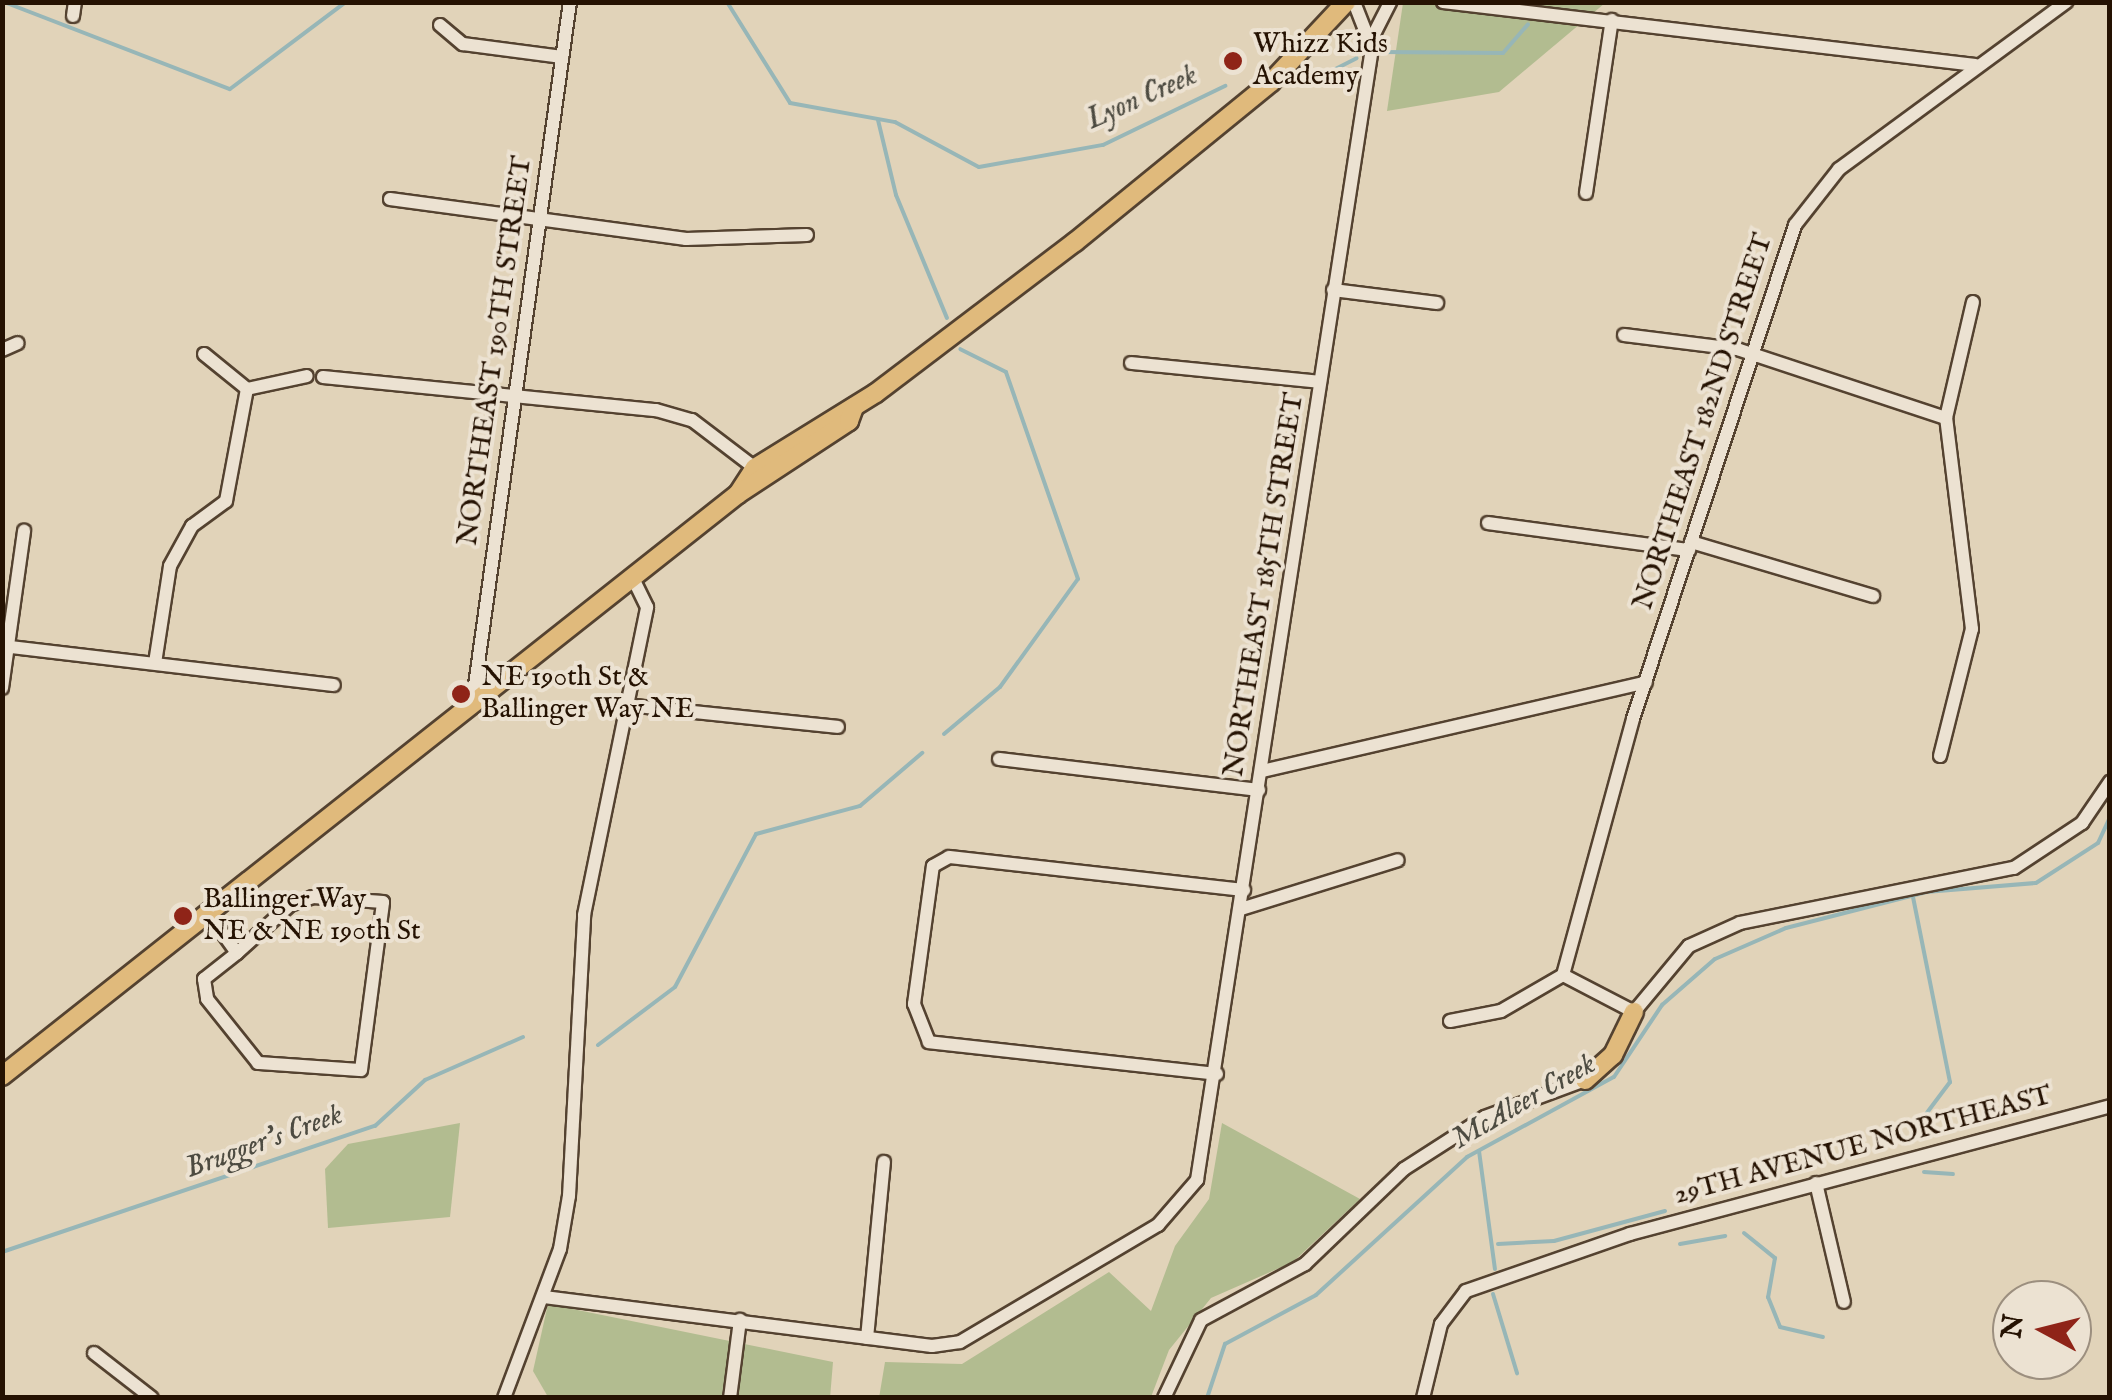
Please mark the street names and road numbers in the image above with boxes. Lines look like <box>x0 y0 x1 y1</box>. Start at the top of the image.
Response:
street label: NORTHEAST 190TH STREET <box>452 154 540 548</box>
street label: NORTHEAST 182ND STREET <box>1627 230 1781 614</box>
street label: NORTHEAST 185TH STREET <box>1218 391 1312 779</box>
street label: 29TH AVENUE NORTHEAST <box>1670 1079 2056 1213</box>

